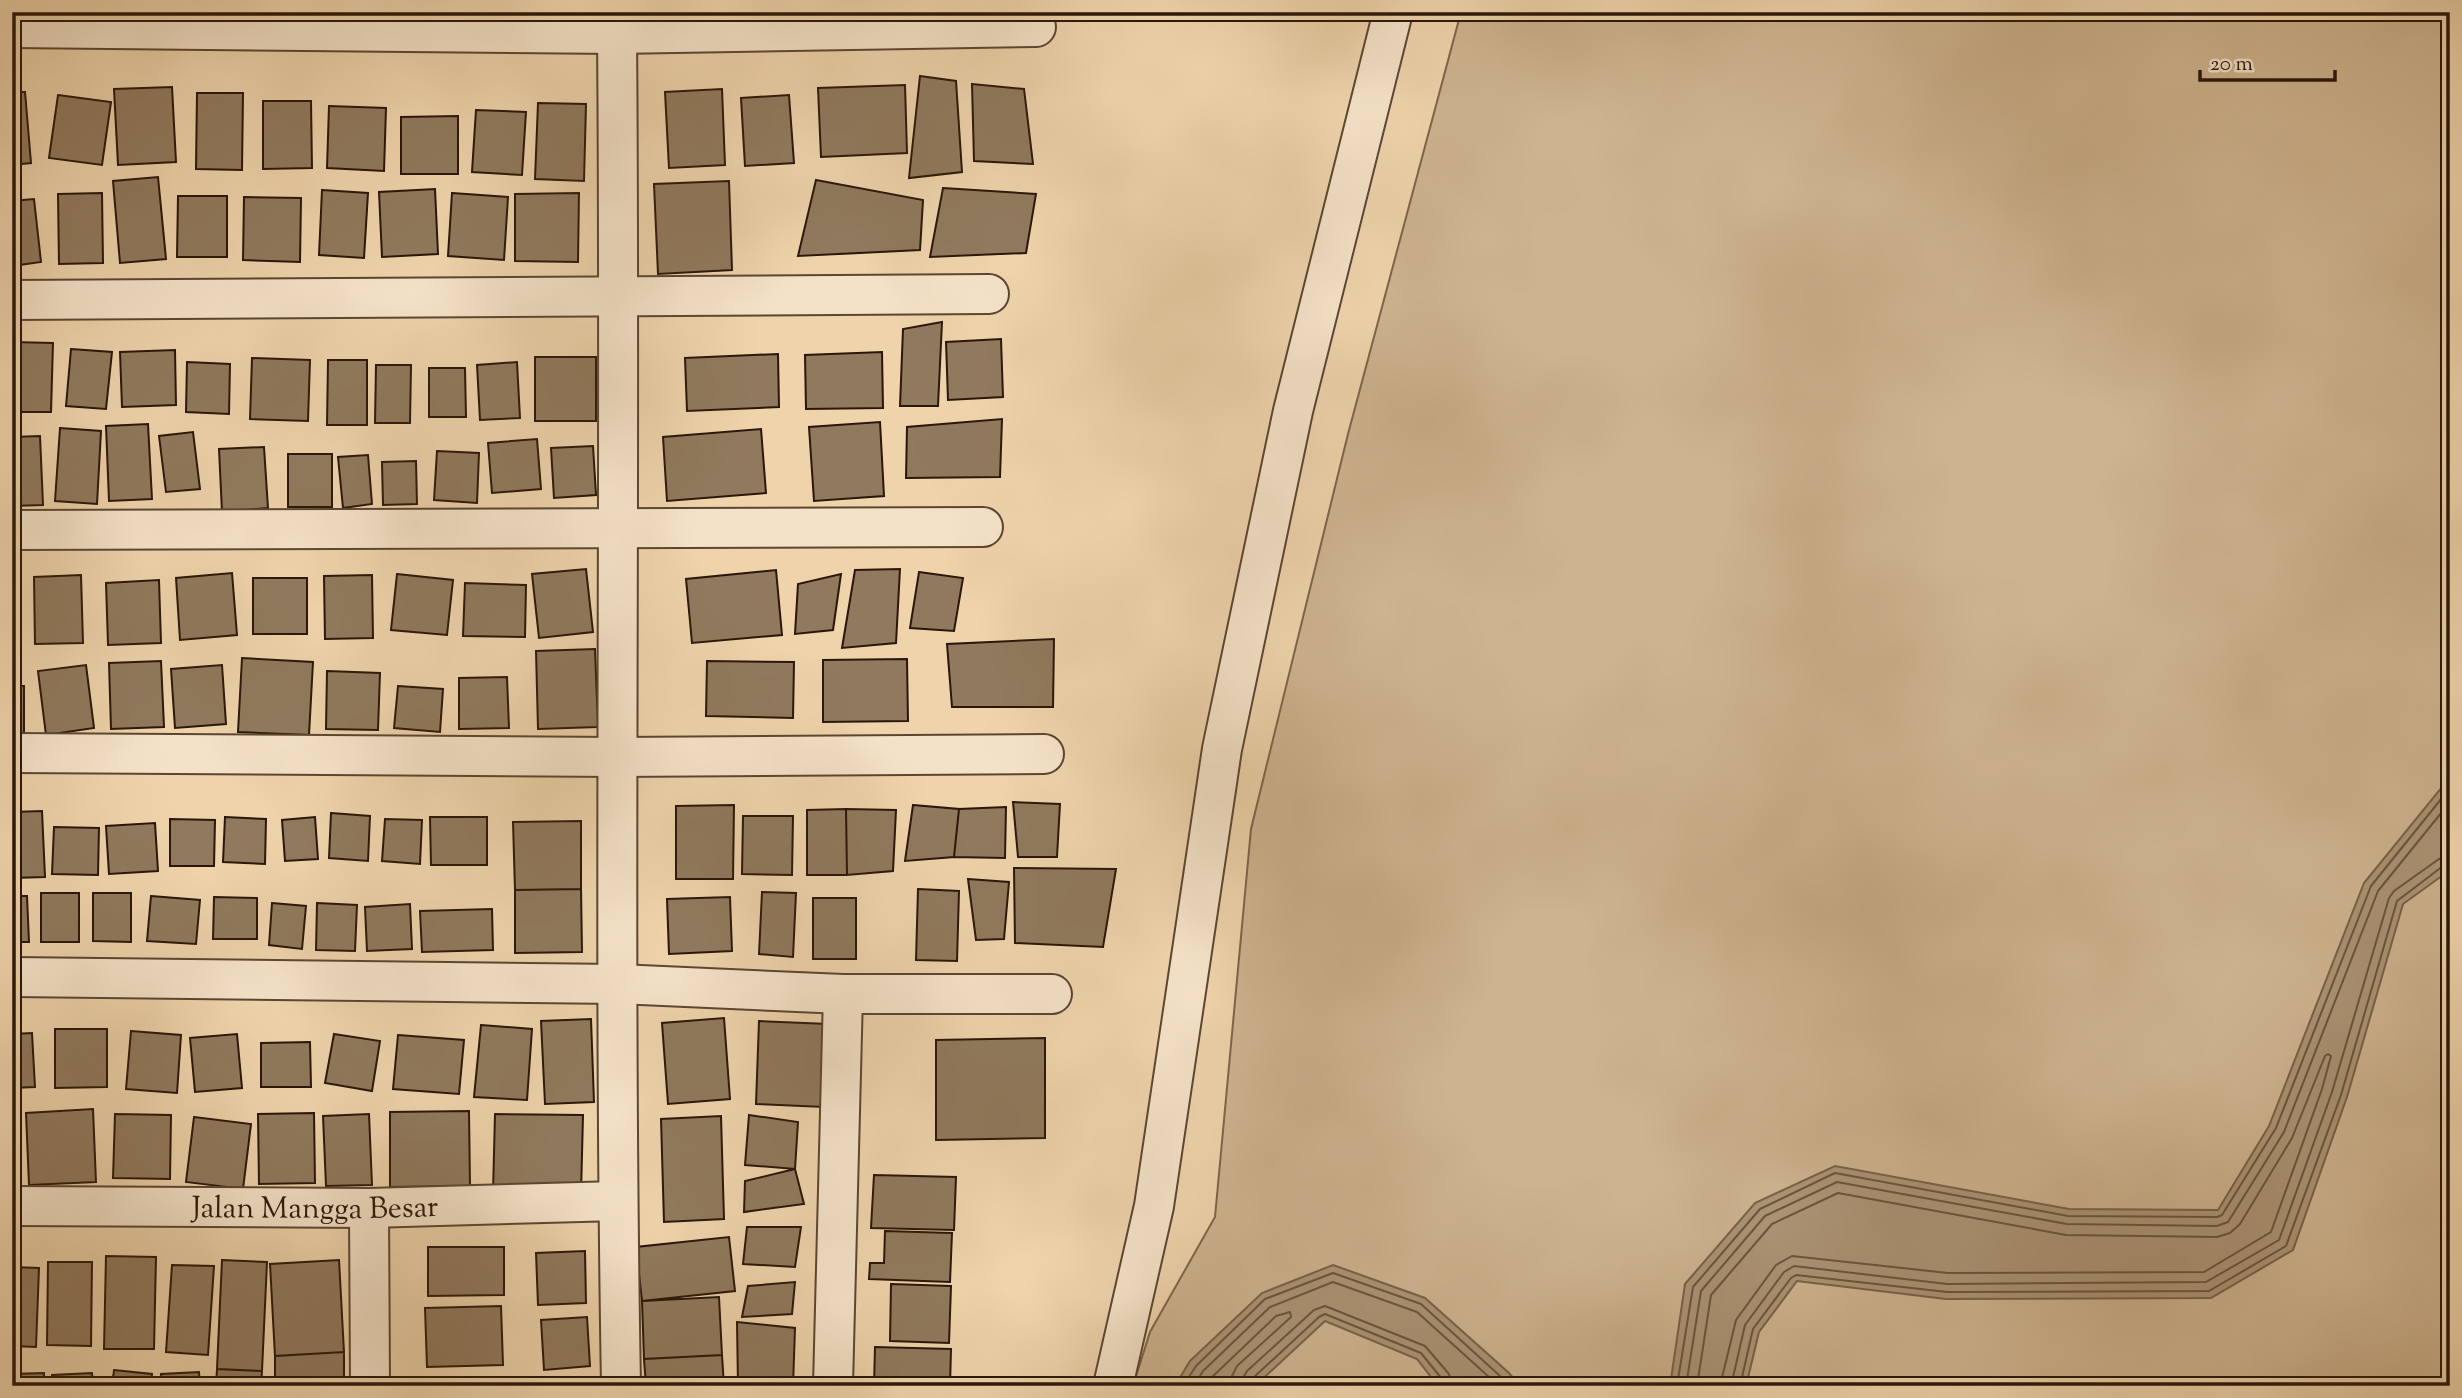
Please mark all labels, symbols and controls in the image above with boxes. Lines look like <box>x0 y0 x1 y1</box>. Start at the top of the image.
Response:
scale bar <box>2200 38 2334 82</box>
text: 20 m <box>2210 50 2253 80</box>
street label: Jalan Mangga Besar <box>190 1187 439 1232</box>

